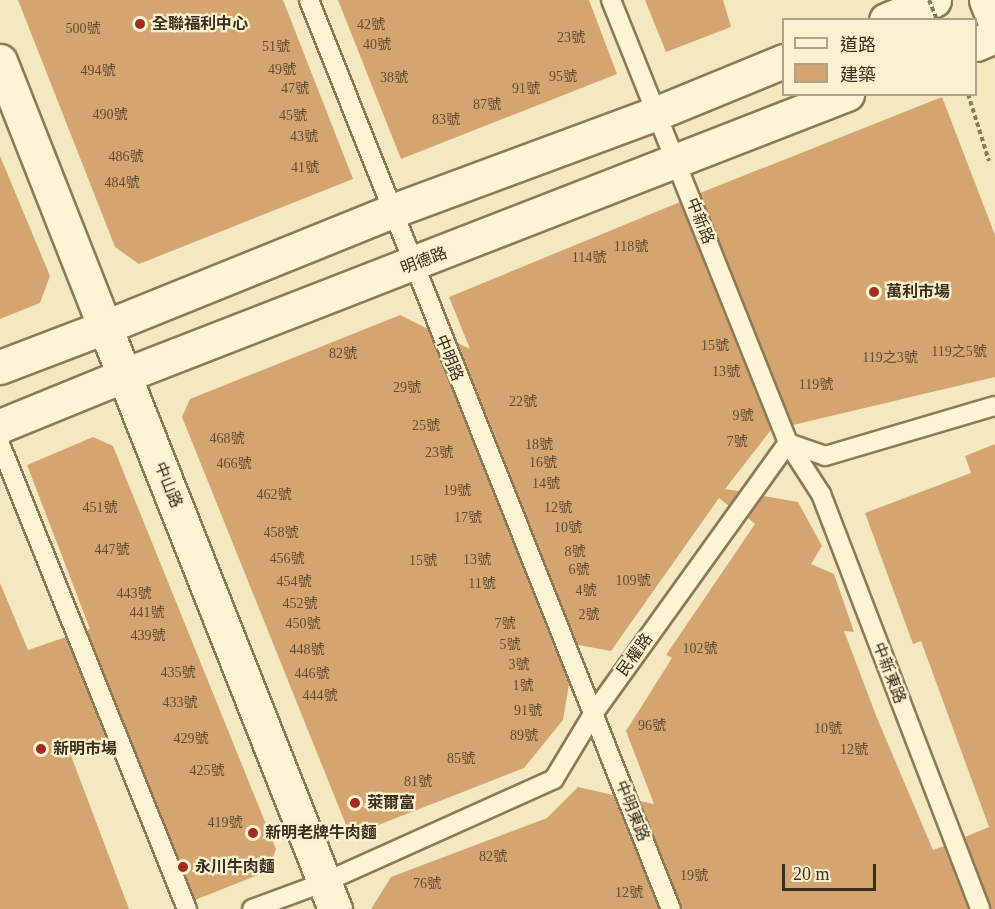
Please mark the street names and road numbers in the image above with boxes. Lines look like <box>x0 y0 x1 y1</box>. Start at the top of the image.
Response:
street label: 中新路 <box>682 195 718 247</box>
street label: 明德路 <box>398 243 450 279</box>
street label: 中明路 <box>431 332 467 384</box>
street label: 中山路 <box>150 459 186 511</box>
street label: 民權路 <box>613 630 657 680</box>
street label: 中新東路 <box>869 640 909 706</box>
street label: 中明東路 <box>611 778 653 844</box>

